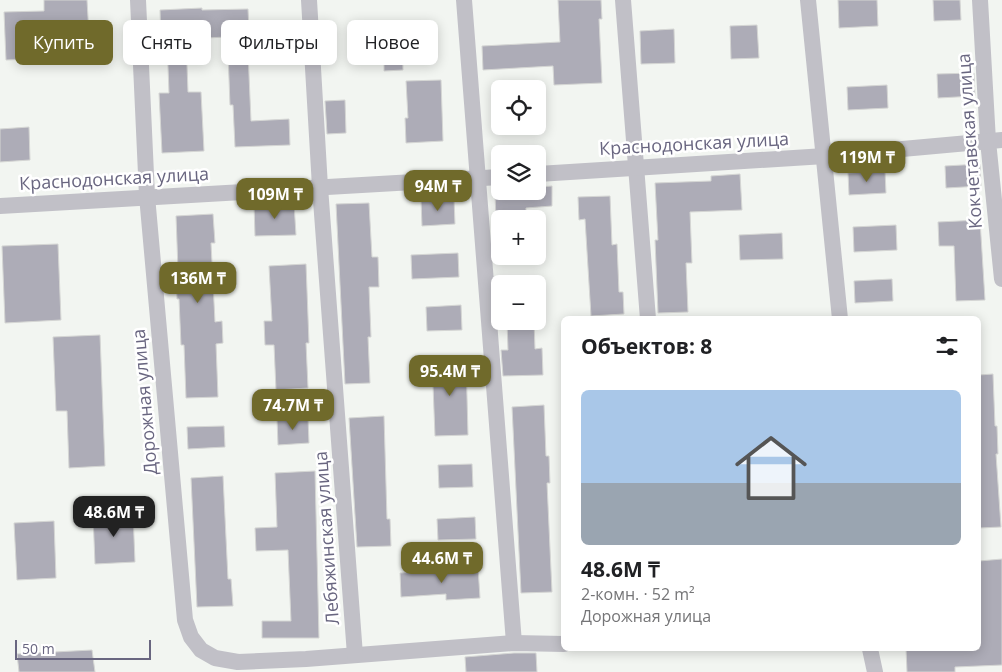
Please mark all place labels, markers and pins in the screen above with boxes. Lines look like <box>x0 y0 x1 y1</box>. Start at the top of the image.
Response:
pin: 119M ₸ <box>826 140 908 183</box>
pin: 94M ₸ <box>403 170 473 212</box>
pin: 109M ₸ <box>234 178 316 220</box>
pin: 136M ₸ <box>157 262 239 304</box>
pin: 95.4M ₸ <box>404 354 496 397</box>
pin: 74.7M ₸ <box>247 388 339 431</box>
pin: 48.6M ₸ <box>68 496 160 538</box>
pin: 44.6M ₸ <box>396 542 488 584</box>

